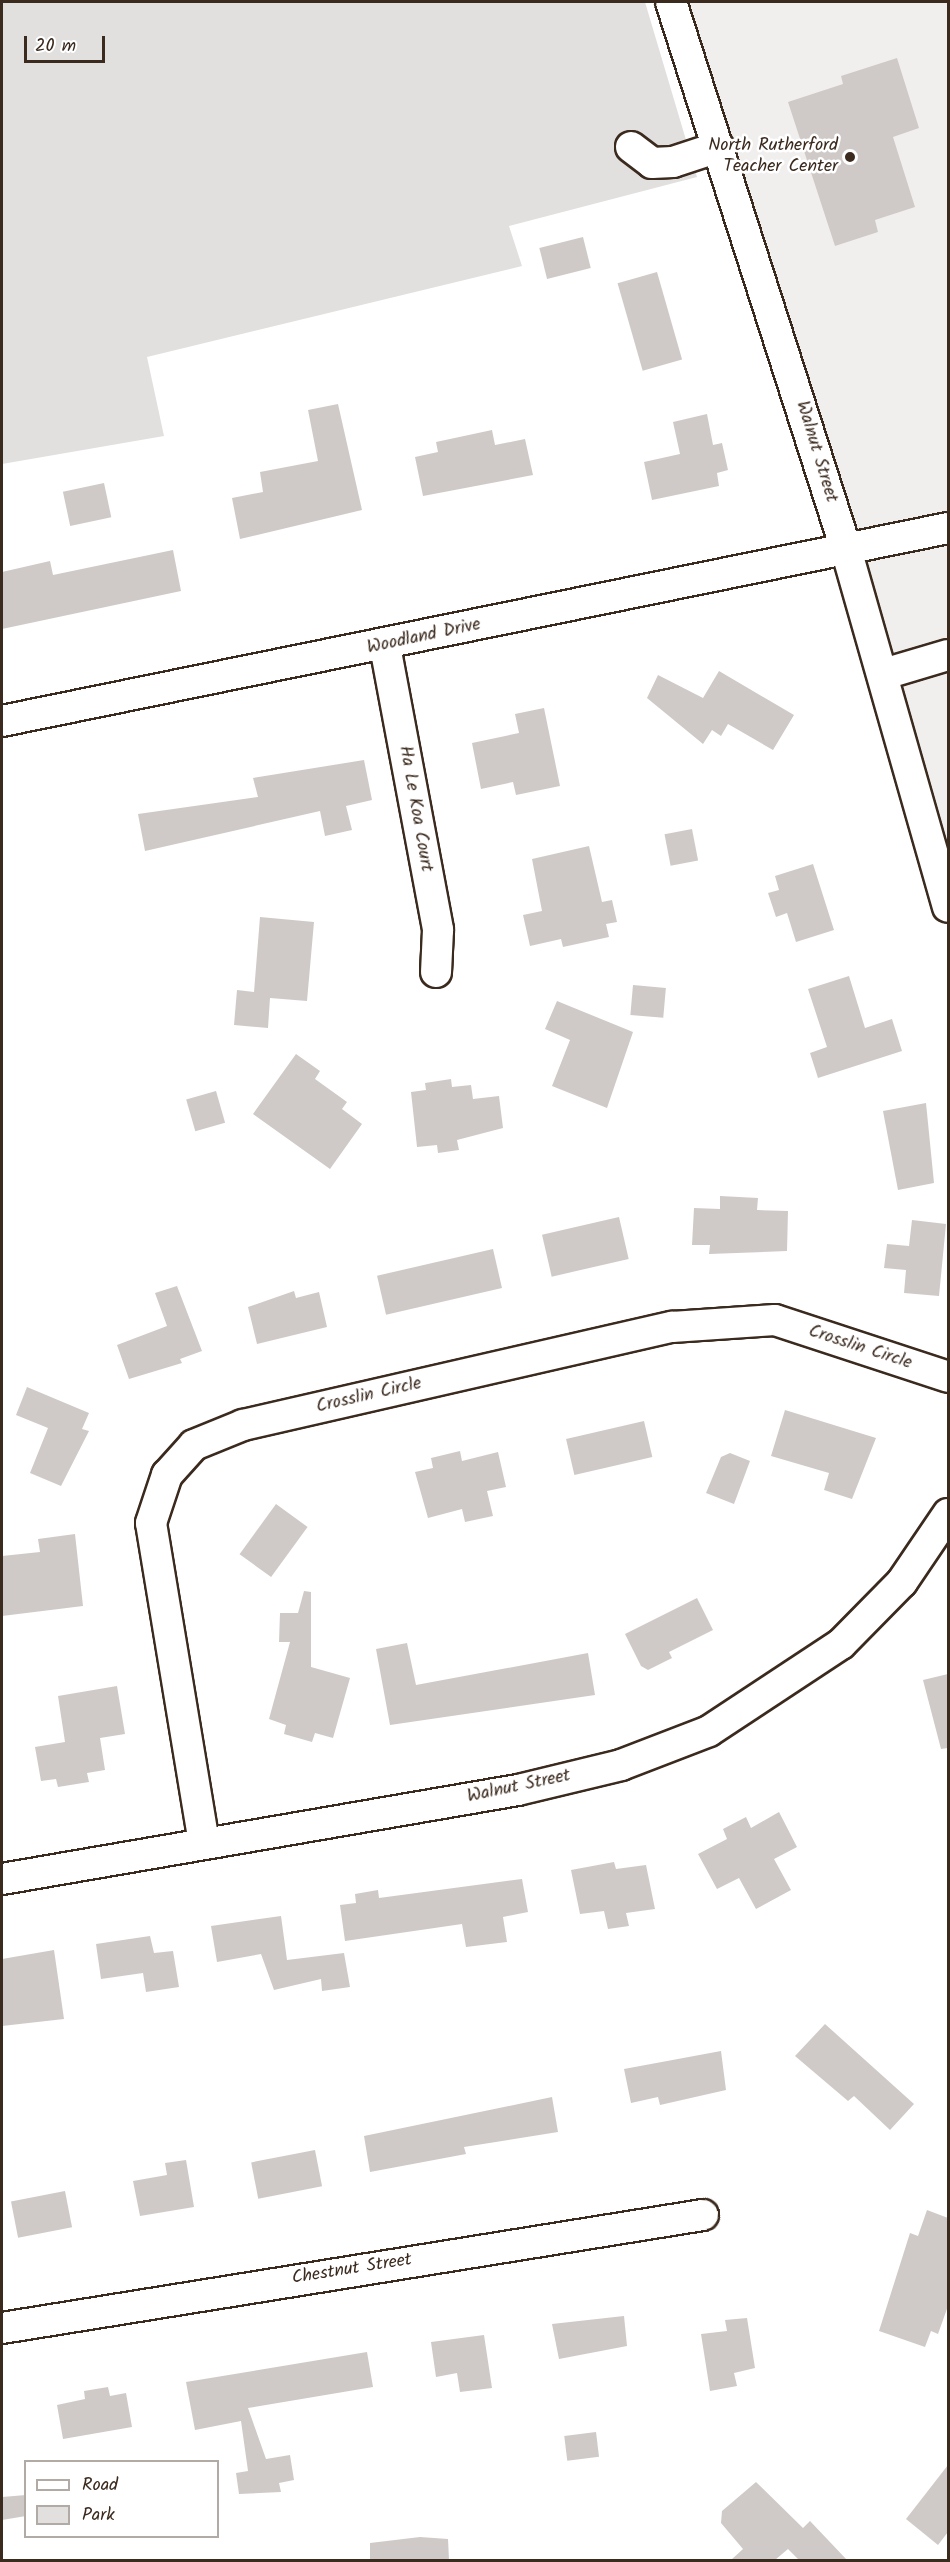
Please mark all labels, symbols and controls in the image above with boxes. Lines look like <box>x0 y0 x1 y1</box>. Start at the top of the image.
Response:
scale bar <box>27 24 108 62</box>
text: 20 m <box>35 32 76 61</box>
place label: North Rutherford Teacher Center <box>708 136 838 178</box>
marker: North Rutherford Teacher Center <box>843 150 857 164</box>
street label: Walnut Street <box>790 399 842 505</box>
street label: Woodland Drive <box>365 614 483 660</box>
street label: Ha Le Koa Court <box>393 744 437 874</box>
street label: Crosslin Circle <box>806 1321 914 1375</box>
street label: Crosslin Circle <box>314 1373 424 1419</box>
street label: Walnut Street <box>465 1766 573 1808</box>
street label: Chestnut Street <box>290 2250 414 2290</box>
legend <box>24 2460 219 2538</box>
text: Road <box>82 2471 118 2500</box>
text: Park <box>82 2501 115 2530</box>

